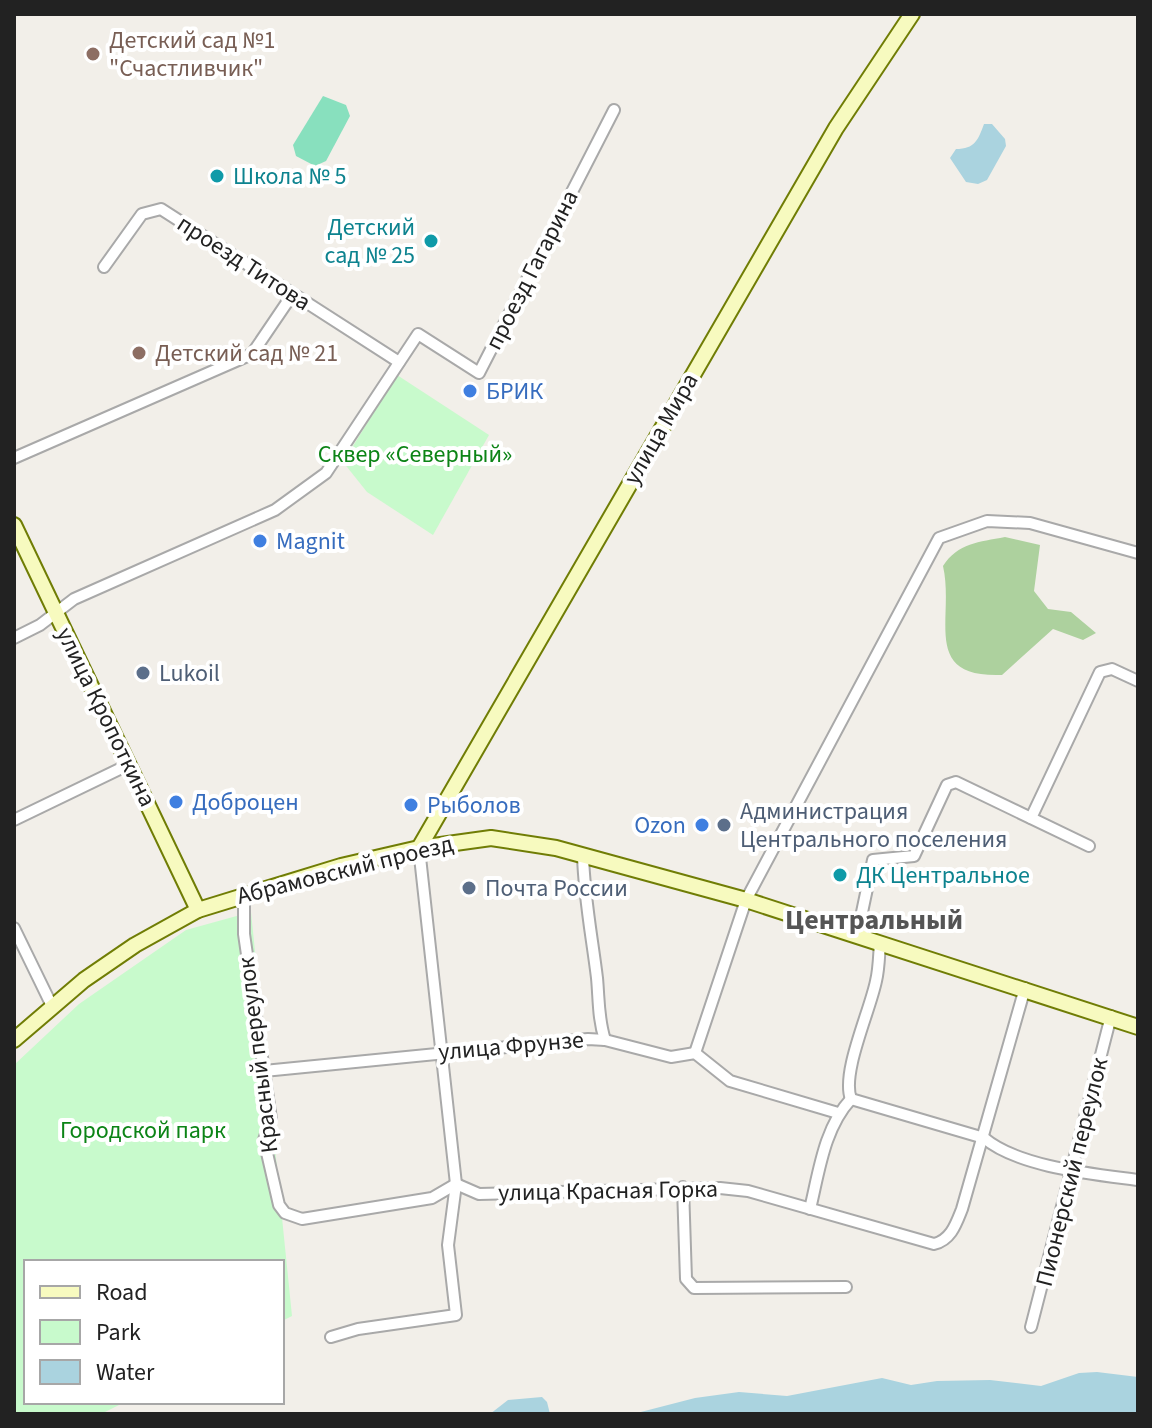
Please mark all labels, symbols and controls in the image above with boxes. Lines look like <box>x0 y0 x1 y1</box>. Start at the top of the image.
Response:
place label: Детский сад №1 "Счастливчик" <box>109 23 275 86</box>
marker: Детский сад №1 "Счастливчик" <box>84 45 102 63</box>
place label: Школа № 5 <box>233 159 346 194</box>
marker: Школа № 5 <box>208 167 226 185</box>
street label: проезд Гагарина <box>477 184 587 356</box>
street label: проезд Титова <box>170 207 318 319</box>
place label: Детский сад № 25 <box>325 210 415 273</box>
marker: Детский сад № 25 <box>422 232 440 250</box>
place label: Детский сад № 21 <box>155 336 338 371</box>
marker: Детский сад № 21 <box>130 344 148 362</box>
street label: улица Мира <box>615 367 707 491</box>
place label: БРИК <box>486 374 543 409</box>
marker: БРИК <box>461 382 479 400</box>
park label: Сквер «Северный» <box>318 437 512 472</box>
place label: Magnit <box>276 524 345 559</box>
marker: Magnit <box>251 532 269 550</box>
street label: улица Кропоткина <box>47 621 165 813</box>
place label: Lukoil <box>159 656 220 691</box>
marker: Lukoil <box>134 664 152 682</box>
place label: Доброцен <box>192 785 299 820</box>
place label: Рыболов <box>427 788 521 823</box>
marker: Доброцен <box>167 793 185 811</box>
place label: Администрация Центрального поселения <box>740 794 1007 857</box>
marker: Рыболов <box>402 796 420 814</box>
place label: Ozon <box>634 808 686 843</box>
marker: Ozon <box>693 816 711 834</box>
marker: Администрация Центрального поселения <box>715 816 733 834</box>
street label: Абрамовский проезд <box>233 826 457 914</box>
place label: ДК Центральное <box>856 858 1030 893</box>
marker: ДК Центральное <box>831 866 849 884</box>
place label: Почта России <box>485 871 628 906</box>
marker: Почта России <box>460 879 478 897</box>
district label: Центральный <box>785 900 963 940</box>
street label: Красный переулок <box>229 955 287 1155</box>
street label: улица Фрунзе <box>437 1022 585 1070</box>
street label: Пионерский переулок <box>1027 1054 1117 1290</box>
park label: Городской парк <box>60 1113 226 1148</box>
street label: улица Красная Горка <box>498 1172 718 1210</box>
legend <box>24 1260 284 1404</box>
text: Road <box>96 1275 148 1310</box>
text: Park <box>96 1315 141 1350</box>
text: Water <box>96 1355 155 1390</box>

